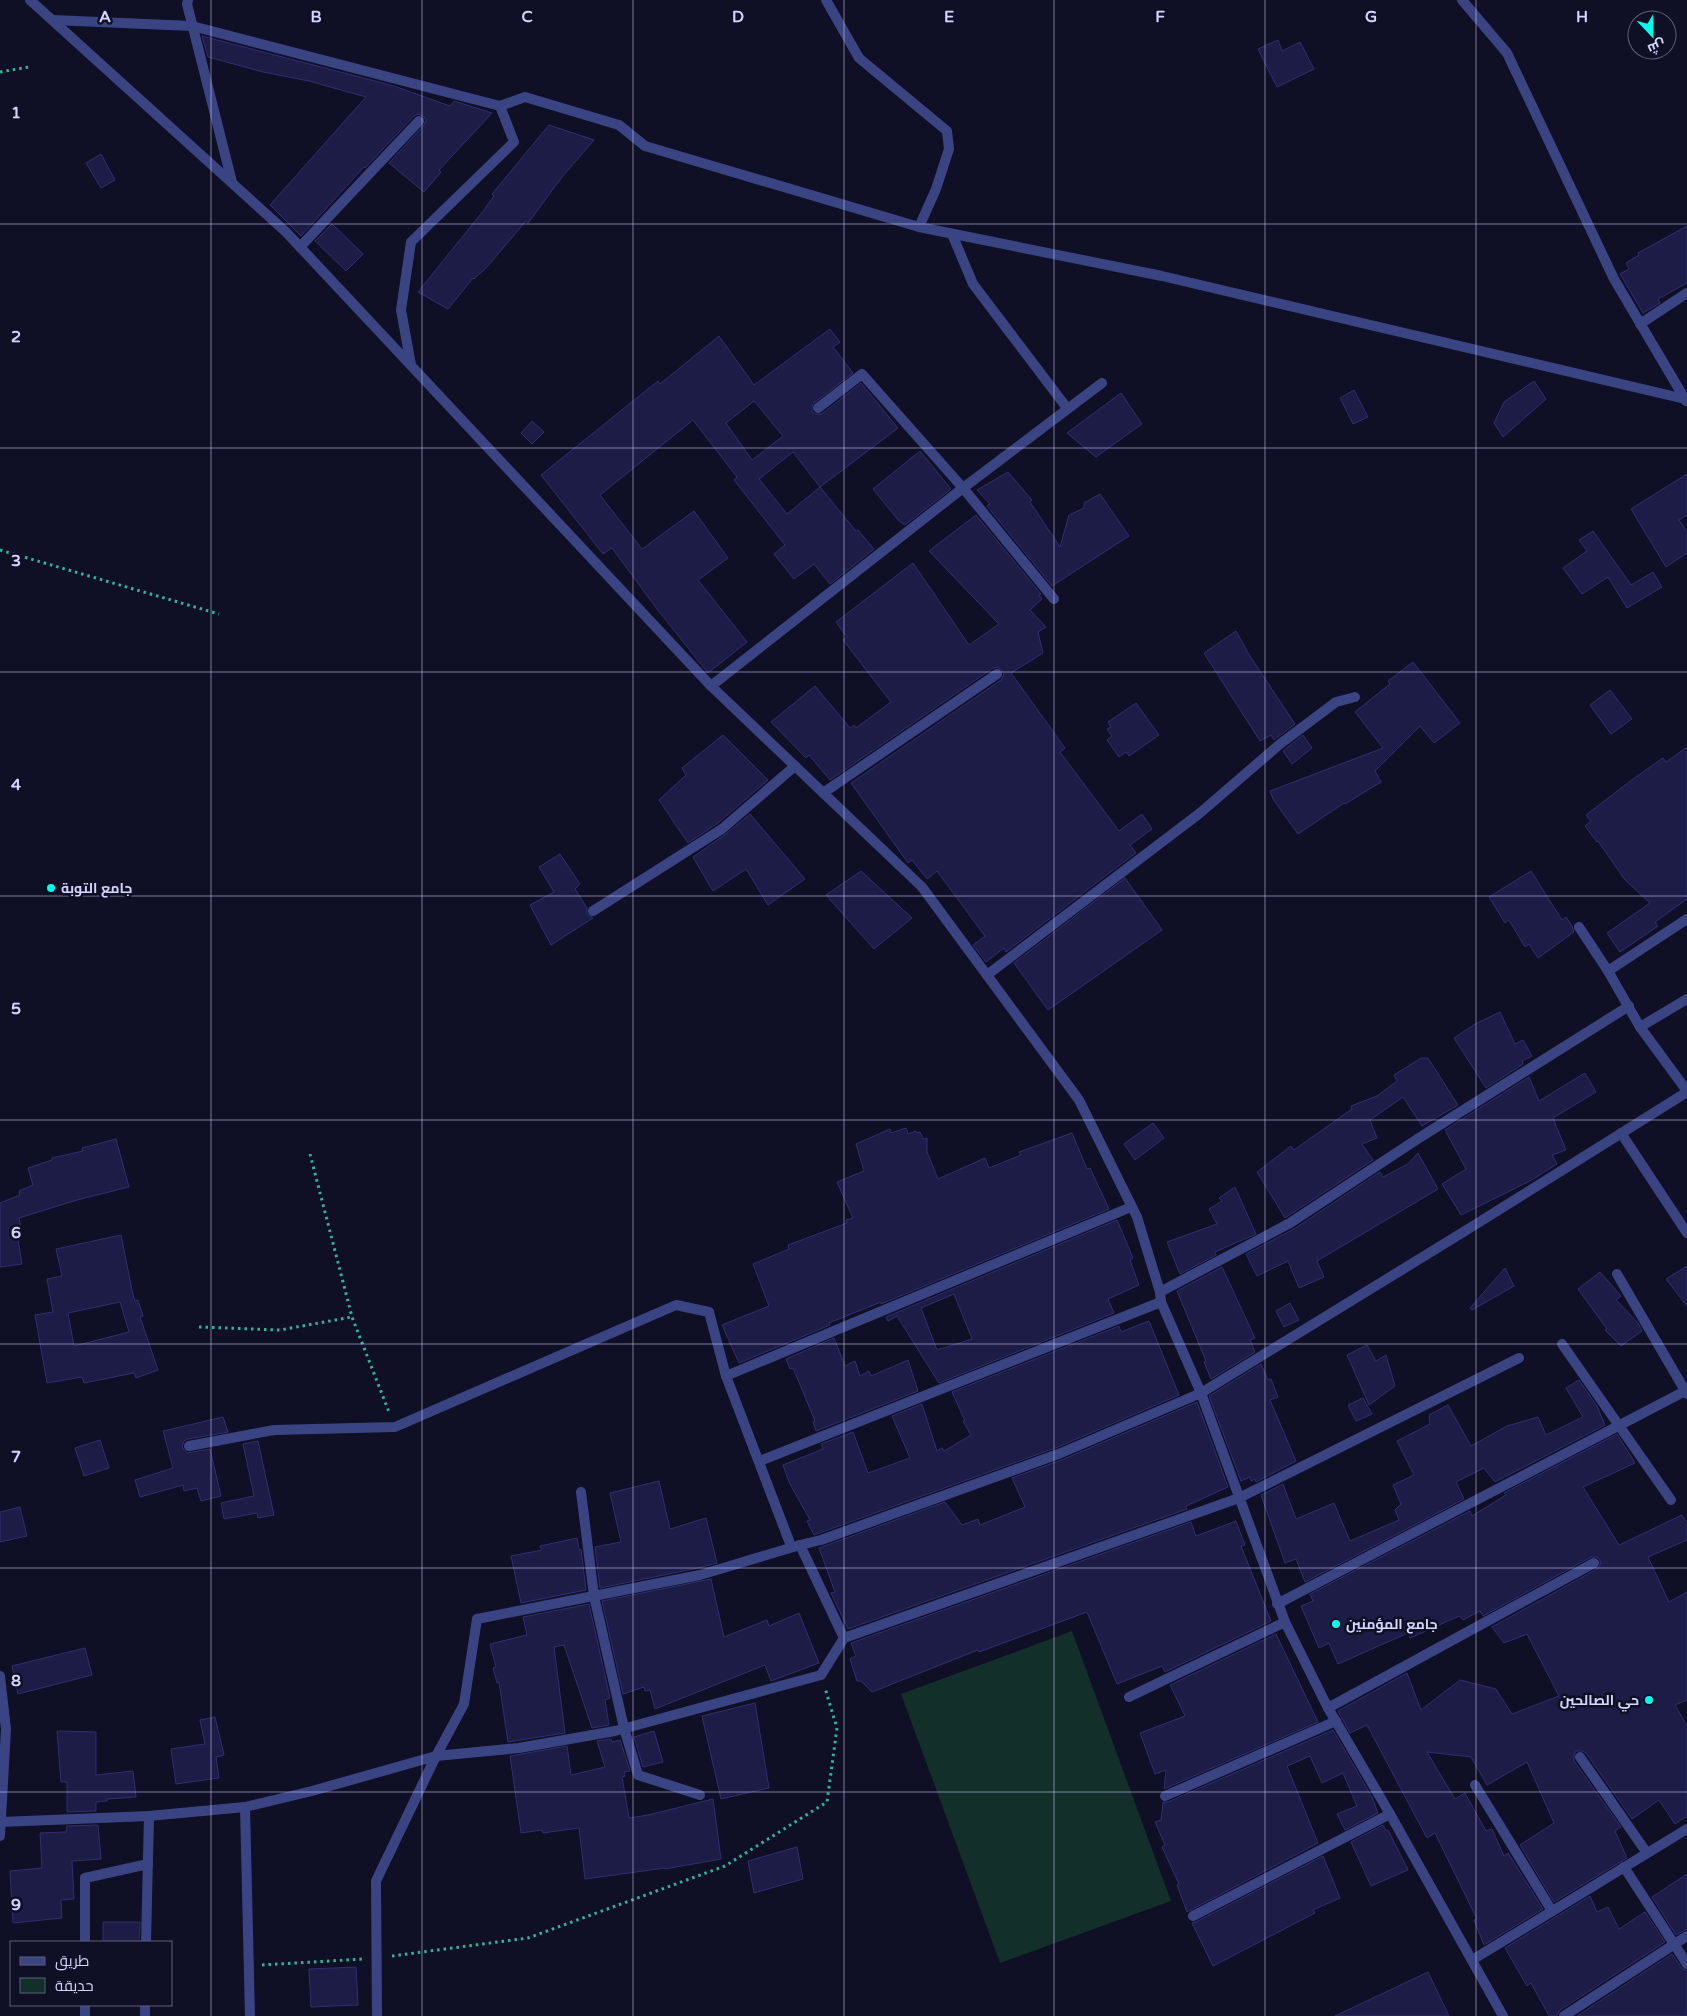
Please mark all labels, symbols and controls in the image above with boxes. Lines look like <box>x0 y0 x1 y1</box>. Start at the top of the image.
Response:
text: A <box>99 7 111 27</box>
text: B <box>310 7 322 27</box>
text: C <box>521 7 533 27</box>
text: D <box>732 7 744 27</box>
text: E <box>944 7 954 27</box>
text: F <box>1155 7 1165 27</box>
text: G <box>1365 7 1377 27</box>
text: H <box>1576 7 1588 27</box>
north arrow <box>1627 10 1677 60</box>
text: ش <box>1645 35 1668 58</box>
text: 1 <box>11 103 21 123</box>
text: 2 <box>11 327 21 347</box>
text: 3 <box>11 551 21 571</box>
text: 4 <box>11 775 21 795</box>
place label: جامع التوبة <box>61 880 132 898</box>
marker: جامع التوبة <box>45 882 57 894</box>
text: 5 <box>11 999 21 1019</box>
text: 6 <box>11 1223 21 1243</box>
text: 7 <box>11 1447 21 1467</box>
place label: جامع المؤمنين <box>1346 1616 1438 1634</box>
marker: جامع المؤمنين <box>1330 1618 1342 1630</box>
text: 8 <box>11 1671 21 1691</box>
place label: حي الصالحين <box>1560 1692 1639 1712</box>
marker: حي الصالحين <box>1643 1694 1655 1706</box>
text: 9 <box>11 1895 21 1915</box>
legend <box>10 1941 172 2006</box>
text: طريق <box>55 1952 89 1971</box>
text: حديقة <box>55 1977 94 1995</box>

